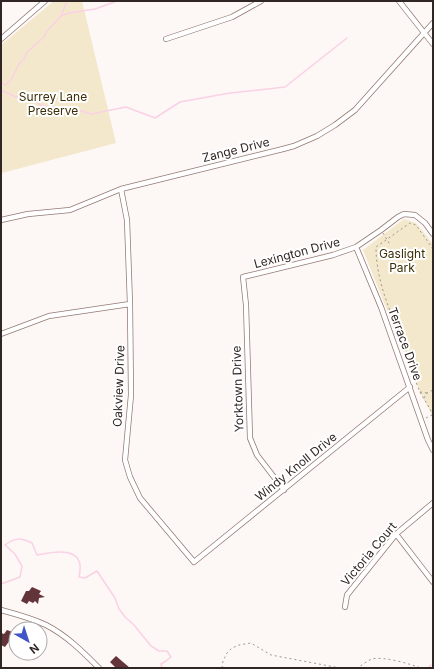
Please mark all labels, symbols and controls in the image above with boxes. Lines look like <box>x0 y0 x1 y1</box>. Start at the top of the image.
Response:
park label: Surrey Lane Preserve <box>19 89 87 118</box>
street label: Zange Drive <box>201 134 271 165</box>
street label: Lexington Drive <box>252 234 342 271</box>
park label: Gaslight Park <box>379 246 425 275</box>
street label: Terrace Drive <box>385 305 426 382</box>
street label: Oakview Drive <box>110 345 127 427</box>
street label: Yorktown Drive <box>228 345 247 433</box>
street label: Windy Knoll Drive <box>252 429 340 504</box>
street label: Victoria Court <box>338 519 400 589</box>
north arrow <box>8 621 48 661</box>
text: N <box>27 641 42 657</box>

